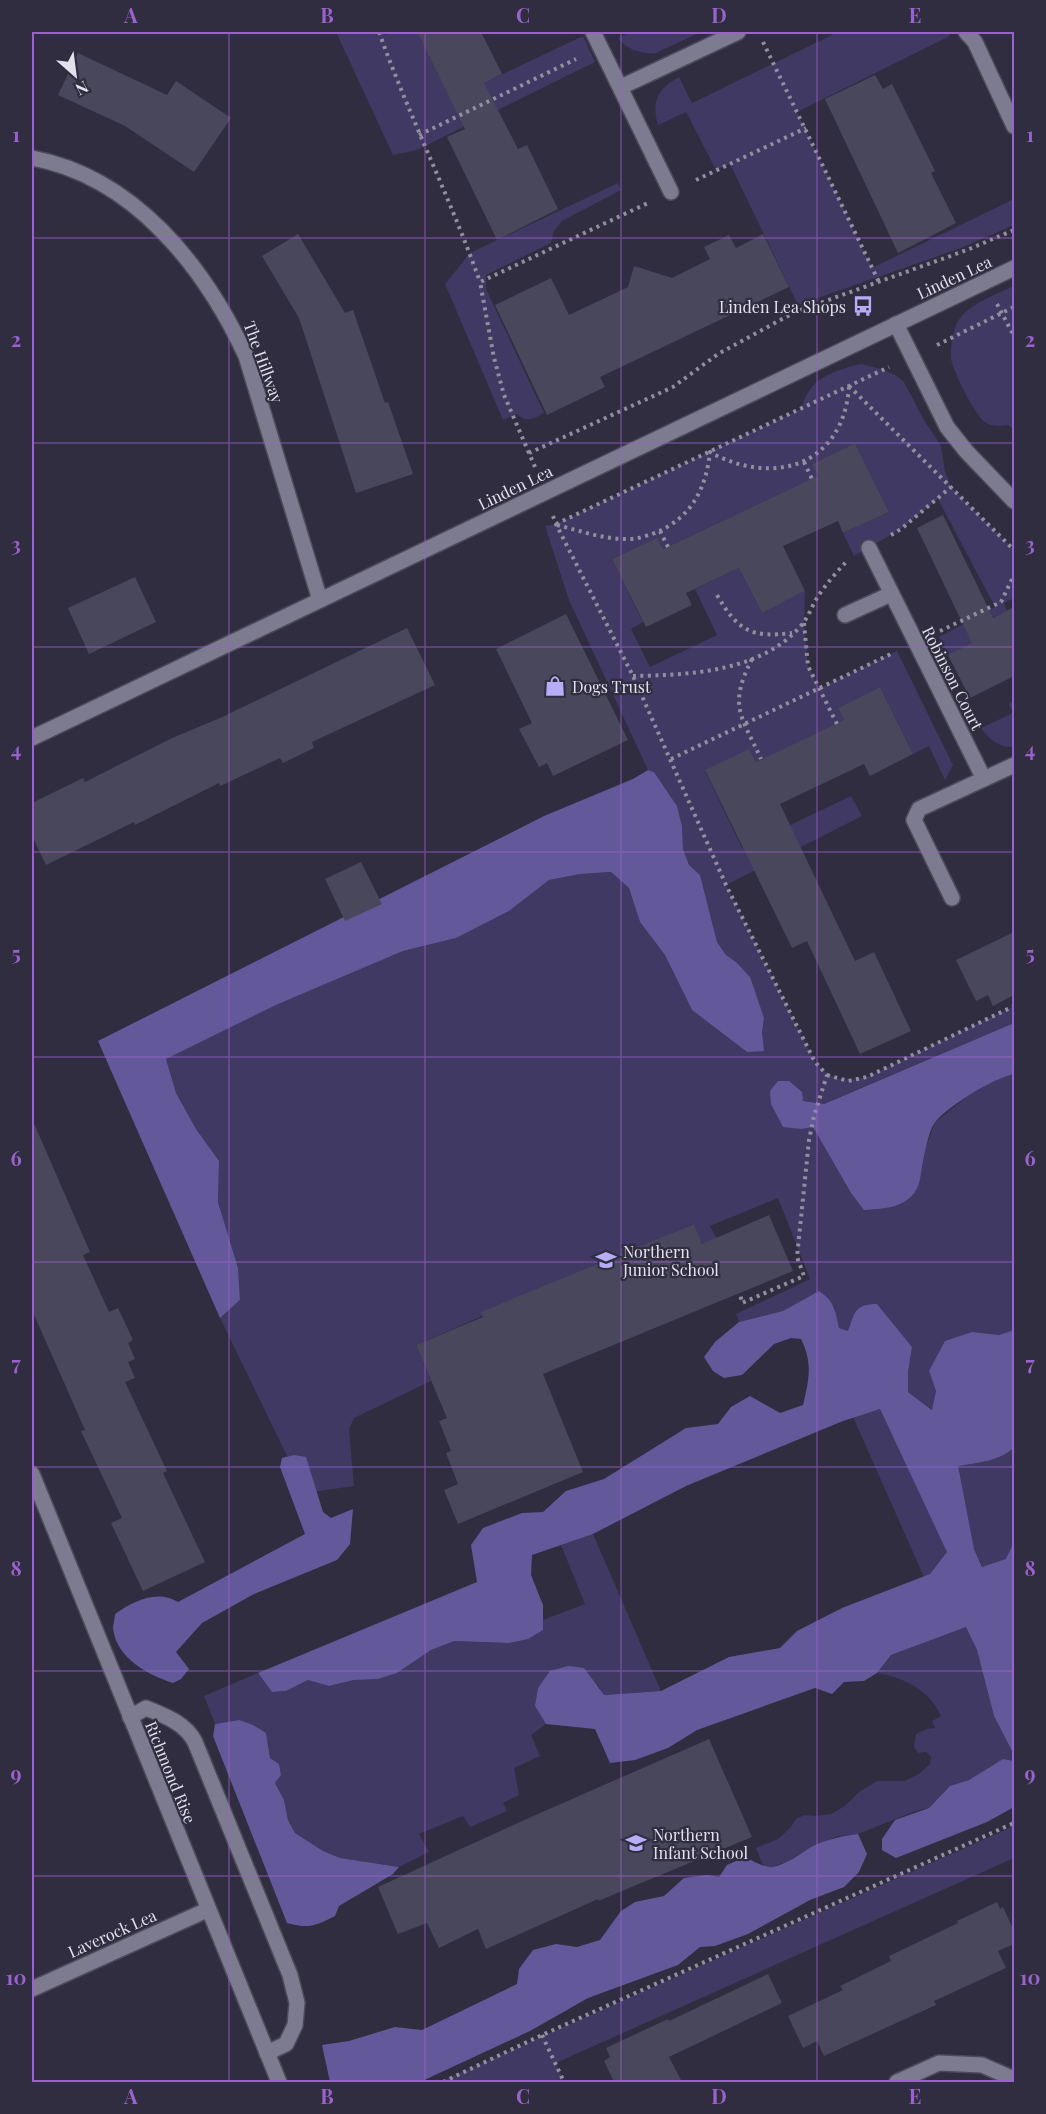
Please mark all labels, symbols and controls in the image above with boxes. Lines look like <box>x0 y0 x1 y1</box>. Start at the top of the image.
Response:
text: A <box>123 1 138 28</box>
text: B <box>320 1 334 28</box>
text: C <box>516 1 530 28</box>
text: D <box>711 1 727 28</box>
text: E <box>909 1 921 28</box>
north arrow <box>45 45 105 105</box>
text: N <box>72 77 92 101</box>
text: 1 <box>12 120 20 147</box>
text: 1 <box>1026 120 1034 147</box>
street label: Linden Lea <box>913 251 995 303</box>
bus stop icon: Linden Lea Shops <box>851 294 875 318</box>
place label: Linden Lea Shops <box>719 296 846 317</box>
street label: The Hillway <box>240 318 288 406</box>
text: 2 <box>11 325 21 352</box>
text: 2 <box>1025 325 1035 352</box>
street label: Linden Lea <box>474 460 556 514</box>
text: 3 <box>11 530 21 557</box>
text: 3 <box>1025 530 1035 557</box>
street label: Robinson Court <box>918 623 988 734</box>
shop icon: Dogs Trust <box>543 674 567 698</box>
place label: Dogs Trust <box>572 676 651 697</box>
text: 4 <box>11 735 21 762</box>
text: 4 <box>1025 735 1035 762</box>
text: 5 <box>11 939 21 966</box>
text: 5 <box>1025 939 1035 966</box>
text: 6 <box>10 1144 22 1171</box>
text: 6 <box>1024 1144 1036 1171</box>
place label: Northern Junior School <box>622 1241 719 1280</box>
school or university icon: Northern Junior School <box>594 1248 618 1272</box>
text: 7 <box>11 1349 21 1376</box>
text: 7 <box>1025 1349 1035 1376</box>
text: 8 <box>10 1554 22 1581</box>
text: 8 <box>1024 1554 1036 1581</box>
street label: Richmond Rise <box>141 1718 201 1826</box>
text: 9 <box>10 1759 22 1786</box>
text: 9 <box>1024 1759 1036 1786</box>
place label: Northern Infant School <box>653 1824 748 1863</box>
school or university icon: Northern Infant School <box>624 1831 648 1855</box>
street label: Laverock Lea <box>65 1904 159 1962</box>
text: 10 <box>6 1963 26 1990</box>
text: 10 <box>1020 1963 1040 1990</box>
text: A <box>123 2082 138 2109</box>
text: B <box>320 2082 334 2109</box>
text: C <box>516 2082 530 2109</box>
text: D <box>711 2082 727 2109</box>
text: E <box>909 2082 921 2109</box>

